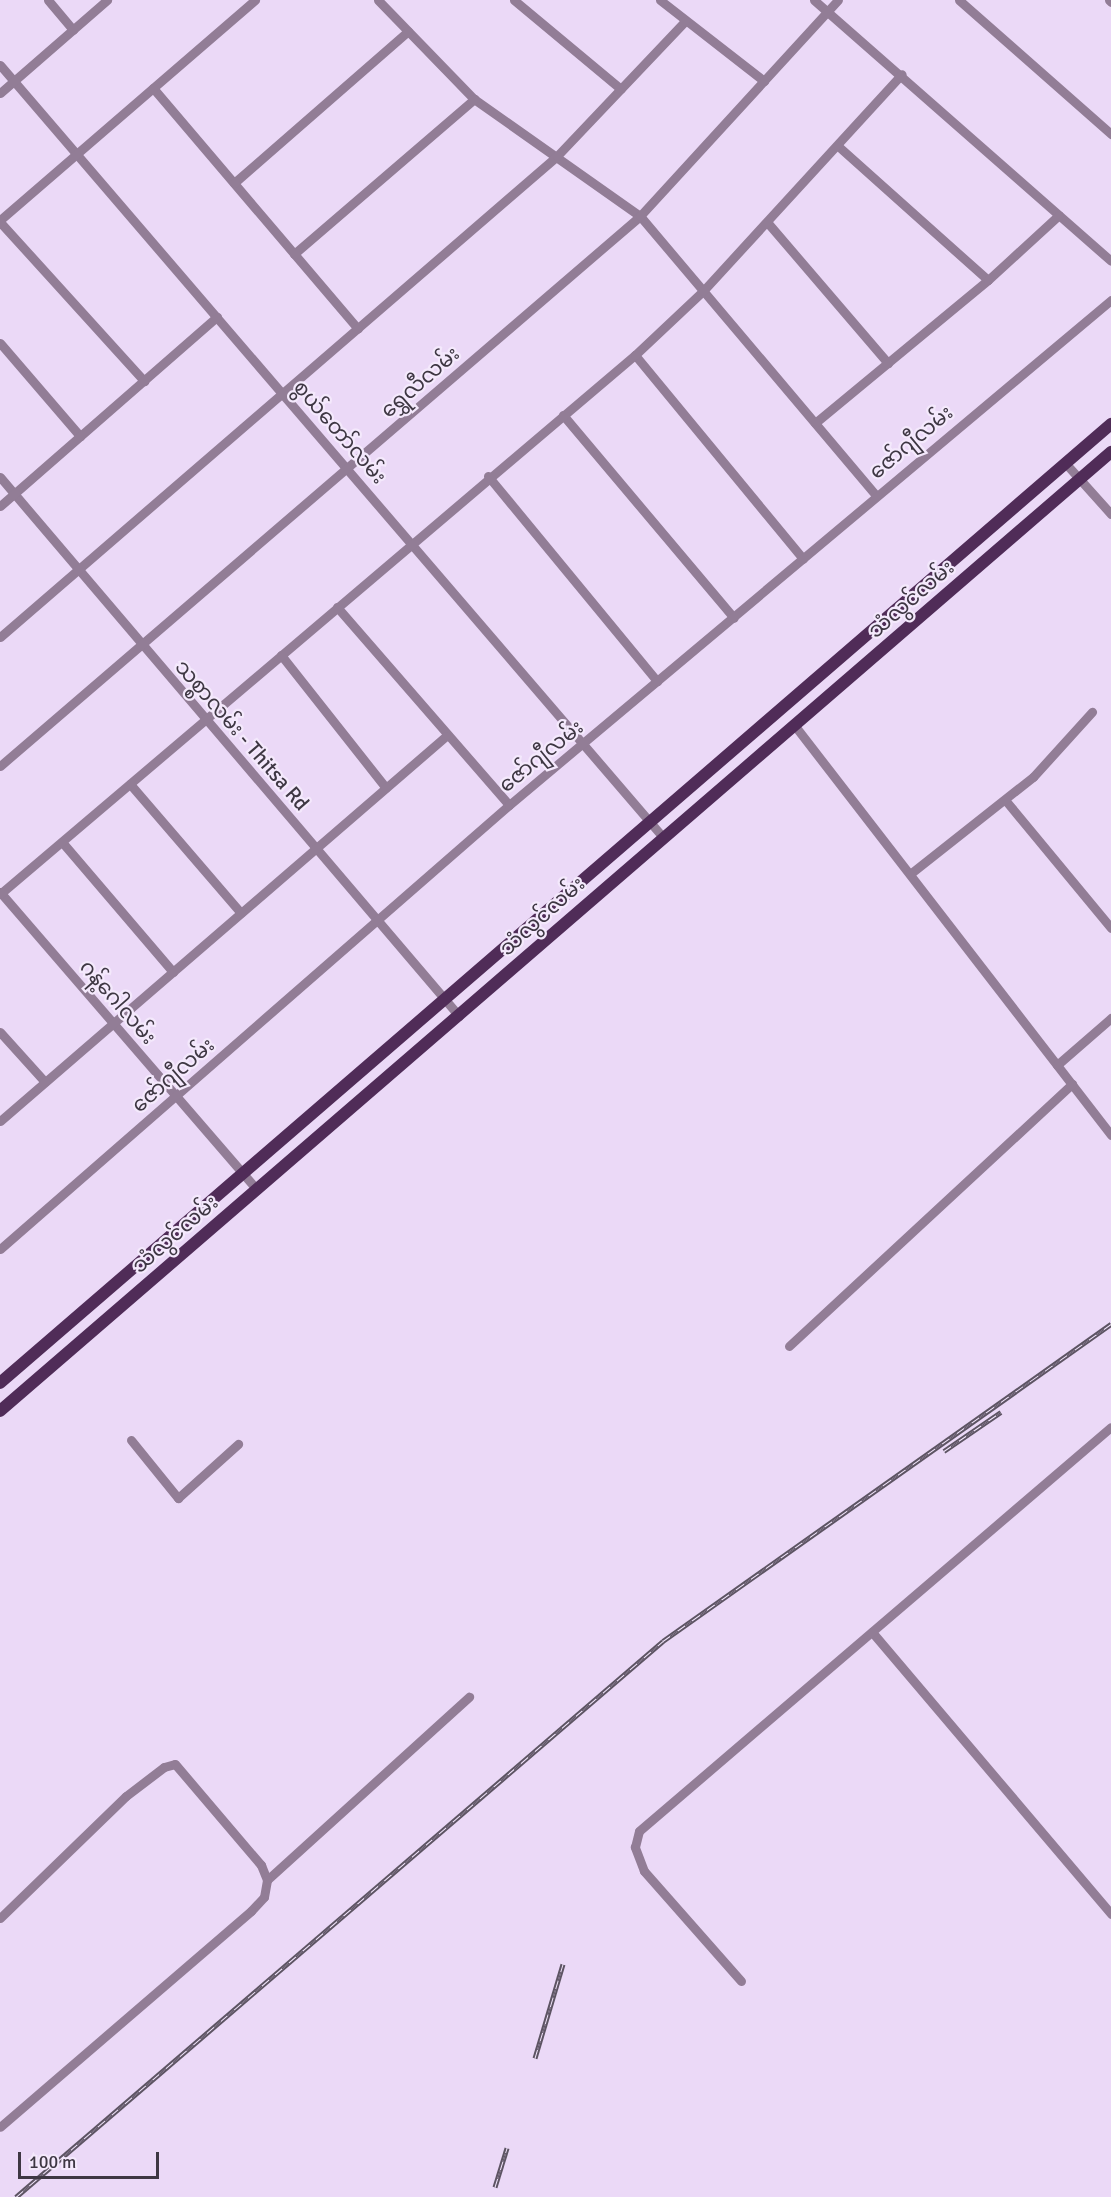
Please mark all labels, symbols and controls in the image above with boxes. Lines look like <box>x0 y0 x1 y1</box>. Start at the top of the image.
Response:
street label: ရွှေလီလမ်း <box>375 341 465 423</box>
street label: စွယ်တော်လမ်း <box>288 375 392 489</box>
street label: ဇော်ဂျီလမ်း <box>864 400 958 484</box>
street label: သံလွင်လမ်း <box>863 555 959 643</box>
street label: သစ္စာလမ်း - Thitsa Rd <box>170 654 314 816</box>
street label: ဇော်ဂျီလမ်း <box>494 714 588 798</box>
street label: သံလွင်လမ်း <box>494 871 590 961</box>
street label: ဂန့်ဂေါလမ်း <box>74 955 162 1049</box>
street label: ဇော်ဂျီလမ်း <box>126 1032 220 1118</box>
street label: သံလွင်လမ်း <box>127 1190 223 1278</box>
scale bar <box>21 2140 162 2178</box>
text: 100 m <box>29 2151 76 2173</box>

